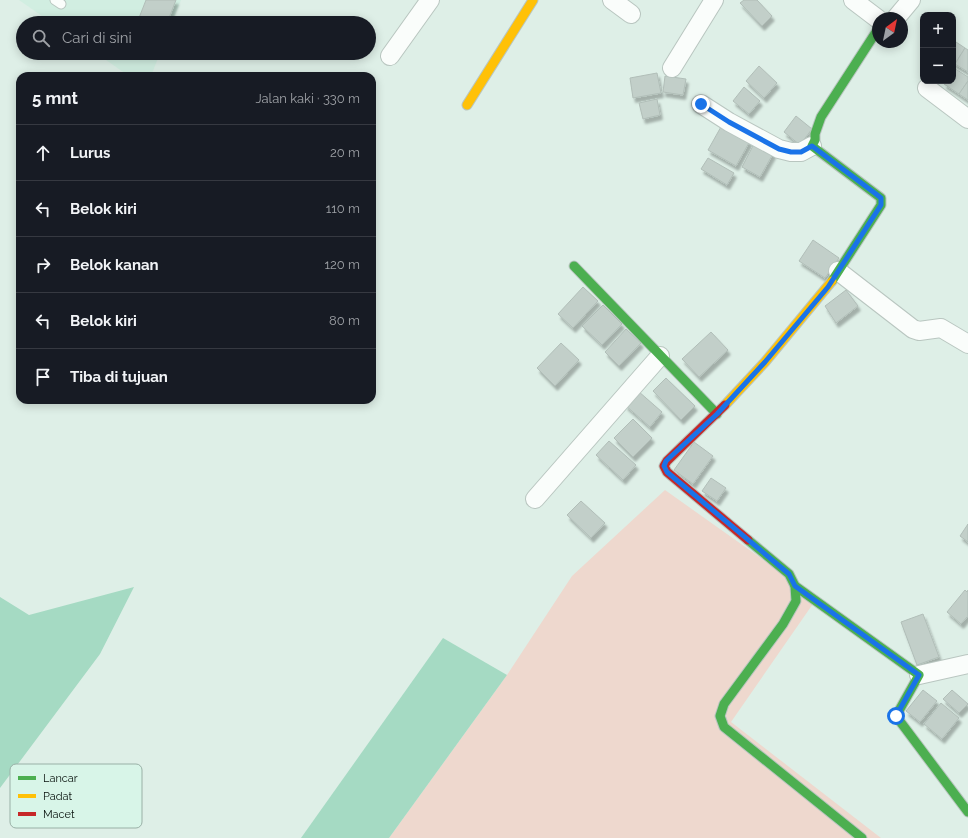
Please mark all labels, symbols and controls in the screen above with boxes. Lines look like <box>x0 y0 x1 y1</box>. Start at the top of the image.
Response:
north arrow <box>872 12 908 48</box>
map controls <box>920 12 956 84</box>
button: + <box>920 12 956 48</box>
search box <box>16 16 376 60</box>
icon: search <box>30 27 52 49</box>
text: Cari di sini <box>62 29 132 47</box>
button: − <box>920 48 956 84</box>
text: 5 mnt <box>32 88 78 108</box>
text: Jalan kaki · 330 m <box>255 91 360 106</box>
route end <box>692 95 710 113</box>
icon: ahead <box>32 142 54 164</box>
text: Lurus <box>70 144 111 162</box>
text: 20 m <box>330 145 360 160</box>
icon: left <box>32 198 54 220</box>
text: Belok kiri <box>70 200 137 218</box>
text: 110 m <box>326 201 360 216</box>
icon: right <box>32 254 54 276</box>
text: Belok kanan <box>70 256 159 274</box>
text: 120 m <box>324 257 360 272</box>
icon: left <box>32 310 54 332</box>
text: Belok kiri <box>70 312 137 330</box>
text: 80 m <box>329 313 360 328</box>
icon: arrive <box>32 366 54 388</box>
text: Tiba di tujuan <box>70 368 168 386</box>
route start <box>887 707 905 725</box>
legend <box>10 764 142 828</box>
text: Lancar <box>43 772 78 785</box>
text: Padat <box>43 790 73 803</box>
text: Macet <box>43 808 75 821</box>

